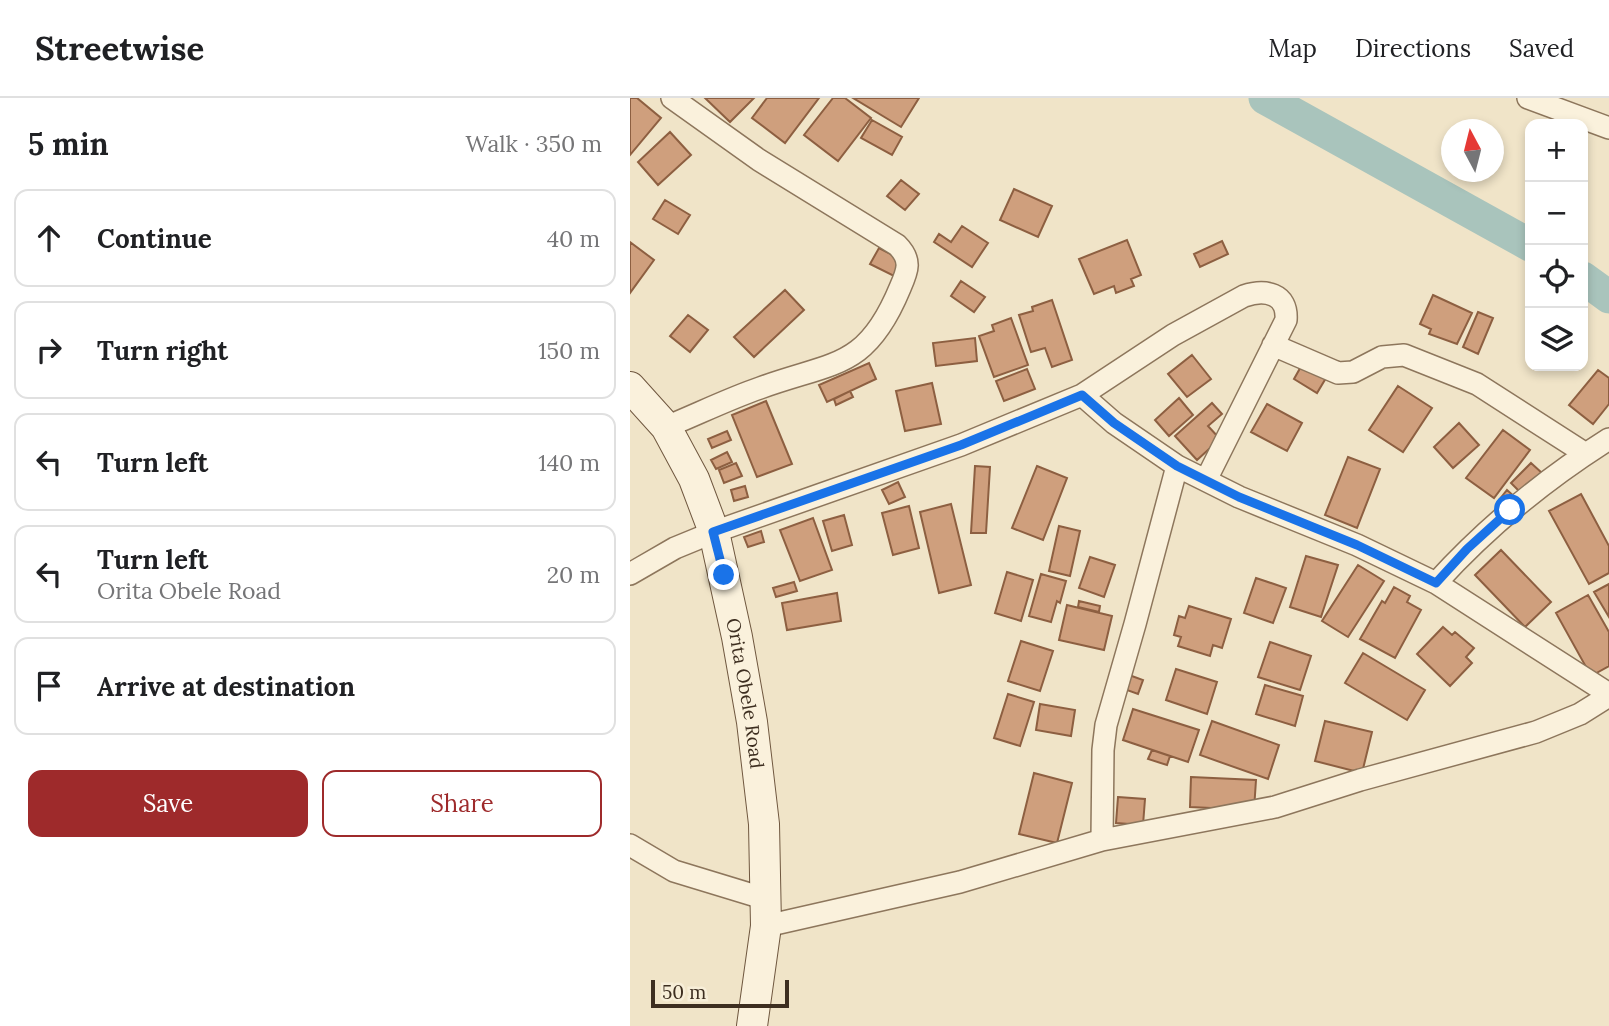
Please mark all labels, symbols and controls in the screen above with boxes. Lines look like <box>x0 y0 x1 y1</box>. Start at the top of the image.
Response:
text: Streetwise <box>35 27 204 69</box>
text: Map <box>1268 33 1317 64</box>
text: Directions <box>1355 33 1471 64</box>
text: Saved <box>1509 33 1574 64</box>
north arrow <box>1441 119 1504 182</box>
map controls <box>1525 119 1588 371</box>
button: + <box>1525 119 1588 182</box>
text: 5 min <box>28 125 109 163</box>
text: Walk · 350 m <box>465 129 602 158</box>
button: − <box>1525 182 1588 245</box>
icon: ahead <box>30 219 68 257</box>
text: Continue <box>97 222 212 255</box>
text: 40 m <box>547 224 600 253</box>
button: locate <box>1525 245 1588 308</box>
button: layers <box>1525 308 1588 371</box>
icon: right <box>30 331 68 369</box>
text: Turn right <box>97 334 228 367</box>
text: 150 m <box>538 336 600 365</box>
icon: left <box>30 443 68 481</box>
text: Turn left <box>97 446 208 479</box>
text: 140 m <box>538 448 600 477</box>
route start <box>1494 494 1525 525</box>
text: Turn left <box>97 543 208 576</box>
icon: left <box>30 555 68 593</box>
route end <box>708 559 739 590</box>
text: 20 m <box>547 560 600 589</box>
text: Orita Obele Road <box>97 576 281 605</box>
street label: Orita Obele Road <box>721 616 769 770</box>
icon: arrive <box>30 667 68 705</box>
text: Arrive at destination <box>97 670 355 703</box>
button: Save <box>28 770 308 837</box>
button: Share <box>322 770 602 837</box>
scale bar <box>651 977 789 1009</box>
text: 50 m <box>662 980 706 1004</box>

